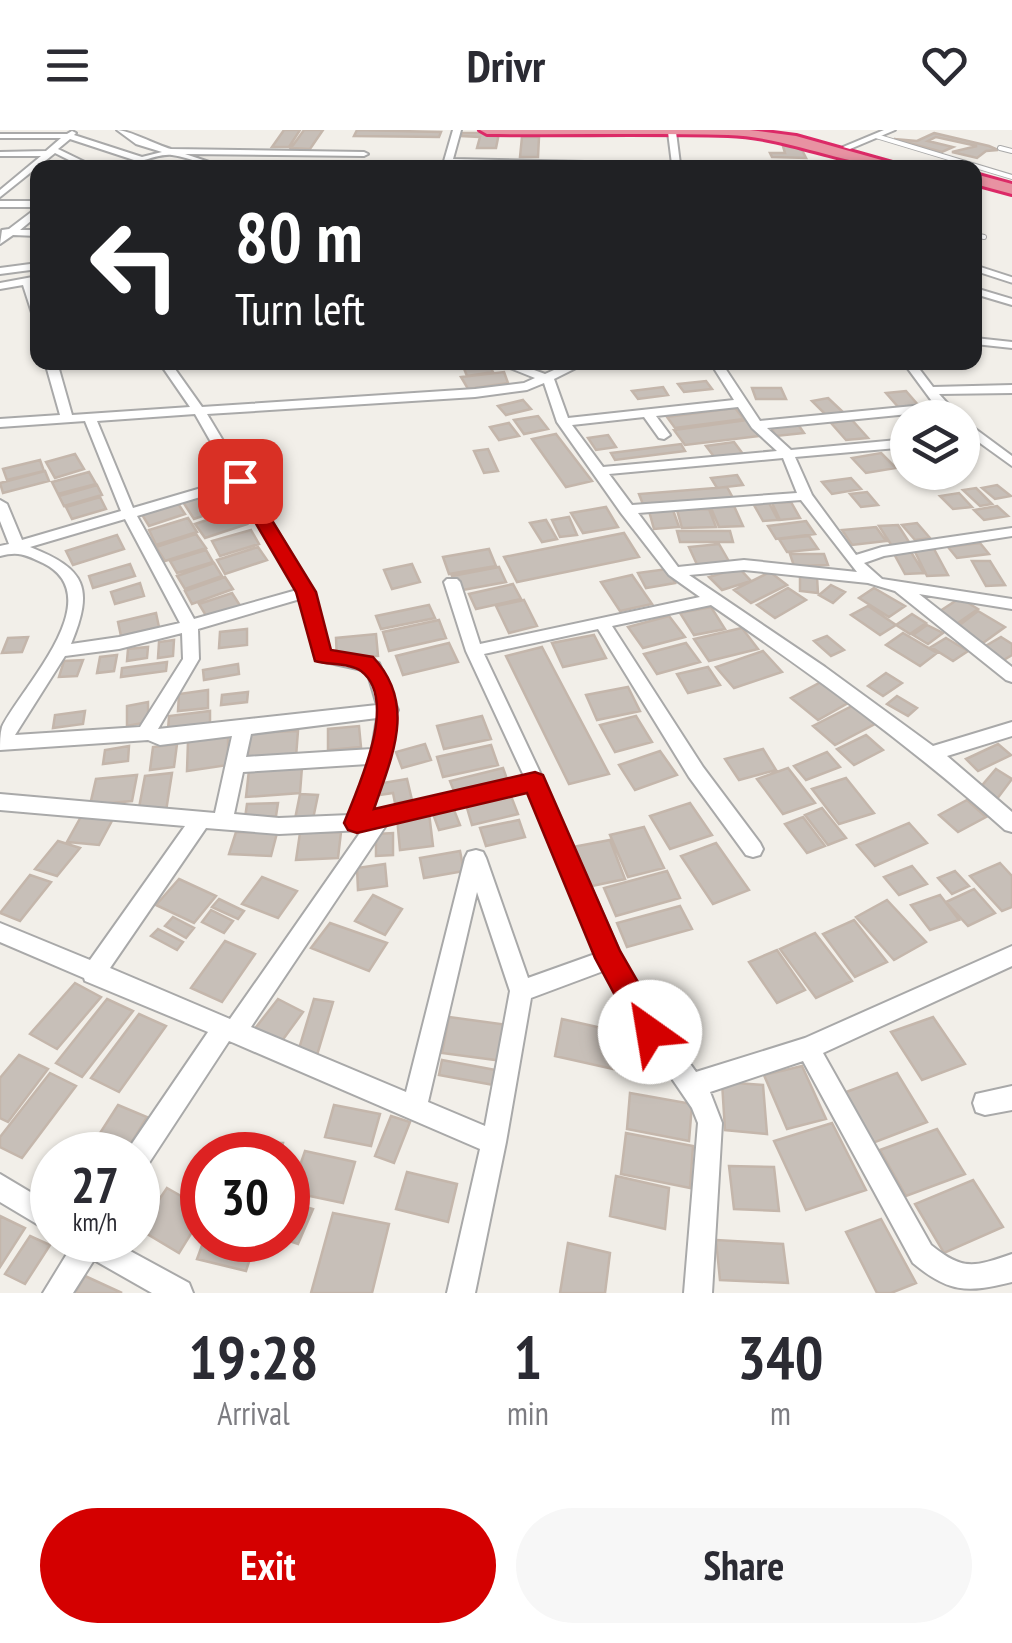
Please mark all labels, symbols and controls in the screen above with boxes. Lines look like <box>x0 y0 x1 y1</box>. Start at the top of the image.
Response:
text: Drivr <box>467 36 545 94</box>
icon: menu <box>40 38 95 93</box>
icon: heart <box>917 38 972 93</box>
text: 80 m <box>235 191 363 281</box>
icon: left <box>70 200 200 330</box>
text: Turn left <box>235 279 365 337</box>
map controls <box>890 400 980 490</box>
button: layers <box>890 400 980 490</box>
pin <box>198 439 283 524</box>
icon: arrive <box>213 454 268 509</box>
position arrow <box>598 980 702 1084</box>
speed limit sign: 30 <box>180 1132 310 1262</box>
text: 27 <box>71 1152 119 1217</box>
text: km/h <box>73 1206 117 1238</box>
text: 19:28 <box>189 1318 318 1396</box>
text: 1 <box>514 1318 542 1396</box>
text: 340 <box>737 1318 823 1396</box>
text: Arrival <box>217 1392 290 1434</box>
text: min <box>507 1392 549 1434</box>
text: m <box>770 1392 791 1434</box>
button: Exit <box>40 1508 496 1623</box>
button: Share <box>516 1508 972 1623</box>

